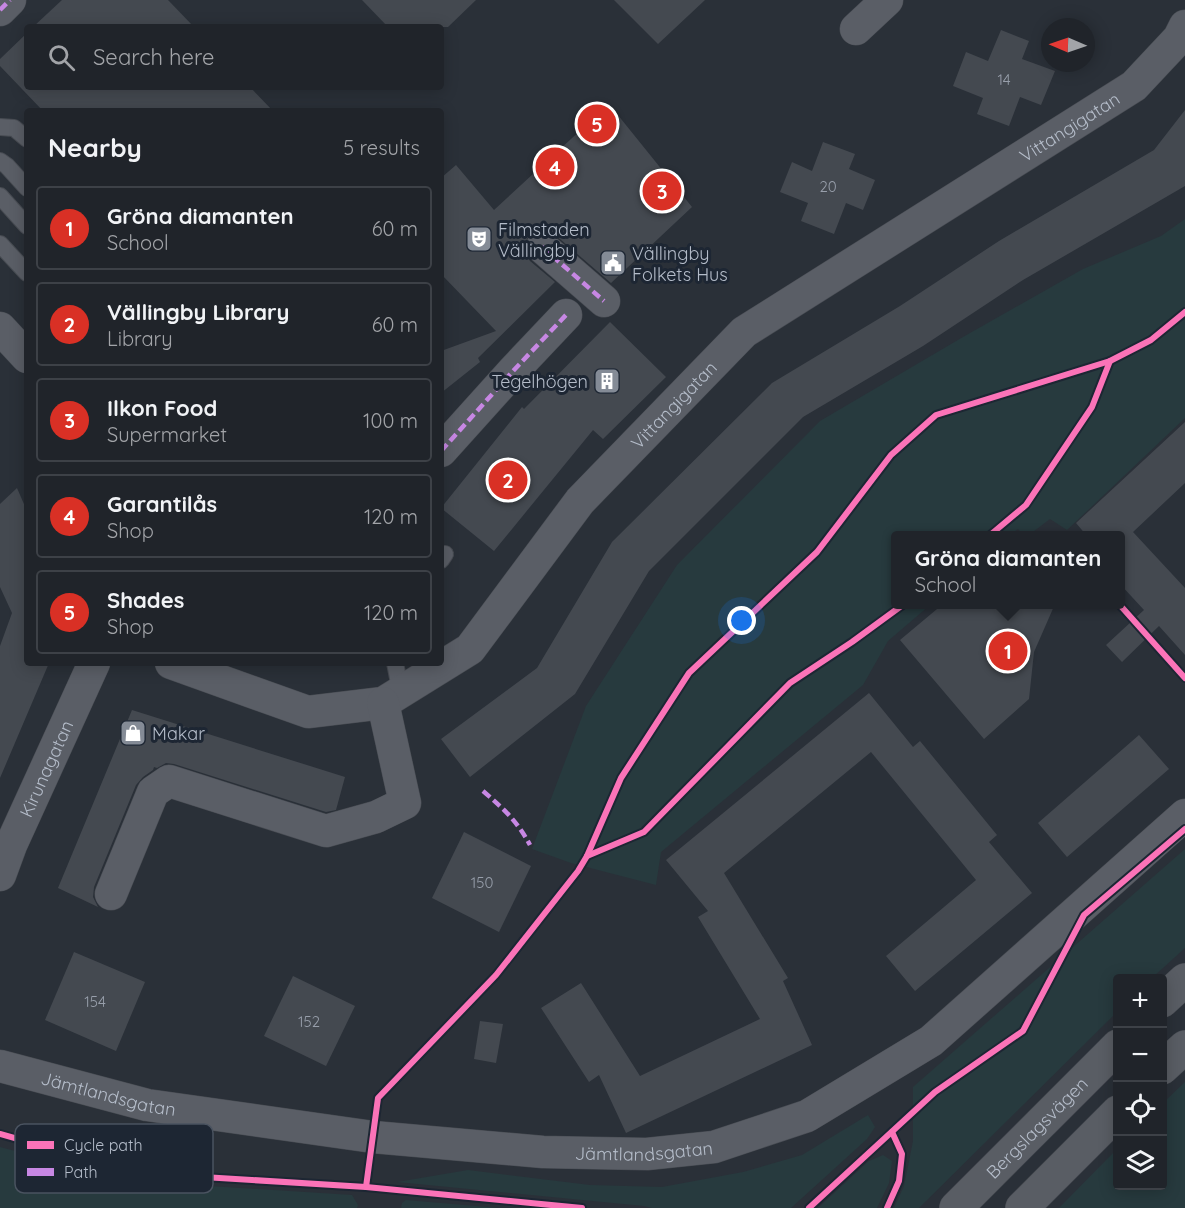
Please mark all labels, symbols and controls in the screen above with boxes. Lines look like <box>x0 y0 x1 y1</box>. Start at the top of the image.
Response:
north arrow <box>1041 18 1095 72</box>
search box <box>24 24 444 90</box>
icon: search <box>45 41 78 74</box>
text: Search here <box>93 43 214 71</box>
house number: 14 <box>997 70 1011 89</box>
street label: Vittangigatan <box>1015 87 1124 167</box>
pin: 5 <box>578 102 616 146</box>
text: Nearby <box>48 131 142 164</box>
text: 5 results <box>343 135 420 160</box>
pin: 4 <box>536 144 574 190</box>
pin: 3 <box>642 168 682 213</box>
house number: 20 <box>819 177 837 196</box>
text: Gröna diamanten <box>107 202 294 230</box>
text: 1 <box>66 216 73 241</box>
text: 60 m <box>372 216 418 241</box>
place label: Filmstaden Vällingby <box>498 218 590 262</box>
theatre icon: Filmstaden Vällingby <box>464 224 494 254</box>
text: School <box>107 230 169 255</box>
place label: Vällingby Folkets Hus <box>632 242 728 286</box>
public building icon: Vällingby Folkets Hus <box>598 248 628 278</box>
text: Vällingby Library <box>107 298 290 326</box>
text: 2 <box>64 312 75 337</box>
text: 60 m <box>372 312 418 337</box>
text: Library <box>107 326 173 351</box>
street label: Vittangigatan <box>625 356 721 454</box>
building icon: Tegelhögen <box>592 366 622 396</box>
place label: Tegelhögen <box>491 370 588 393</box>
text: Ilkon Food <box>107 394 217 422</box>
text: 3 <box>64 408 75 433</box>
text: 100 m <box>363 408 418 433</box>
text: Supermarket <box>107 422 227 447</box>
pin: 2 <box>488 458 528 502</box>
text: Garantilås <box>107 490 217 518</box>
text: 4 <box>64 504 75 529</box>
text: 120 m <box>364 504 418 529</box>
text: Shop <box>107 518 154 543</box>
popup <box>891 531 1125 609</box>
text: Gröna diamanten <box>915 544 1101 572</box>
text: School <box>915 572 976 597</box>
text: Shades <box>107 586 184 614</box>
text: 5 <box>64 600 75 625</box>
text: 120 m <box>364 600 418 625</box>
your location <box>727 606 756 635</box>
text: Shop <box>107 614 154 639</box>
pin: 1 <box>988 628 1028 674</box>
street label: Kirunagatan <box>14 716 78 821</box>
shop icon: Makar <box>118 718 148 748</box>
place label: Makar <box>152 722 205 745</box>
house number: 150 <box>471 873 493 892</box>
map controls <box>1113 974 1167 1190</box>
button: + <box>1113 974 1167 1028</box>
house number: 154 <box>84 992 106 1011</box>
house number: 152 <box>298 1012 320 1031</box>
button: − <box>1113 1028 1167 1082</box>
street label: Jämtlandsgatan <box>39 1066 177 1120</box>
street label: Bergslagsvägen <box>981 1072 1092 1183</box>
button: locate <box>1113 1082 1167 1136</box>
legend <box>15 1124 213 1193</box>
text: Cycle path <box>64 1135 143 1155</box>
street label: Jämtlandsgatan <box>575 1136 714 1166</box>
button: layers <box>1113 1136 1167 1190</box>
text: Path <box>64 1162 98 1182</box>

